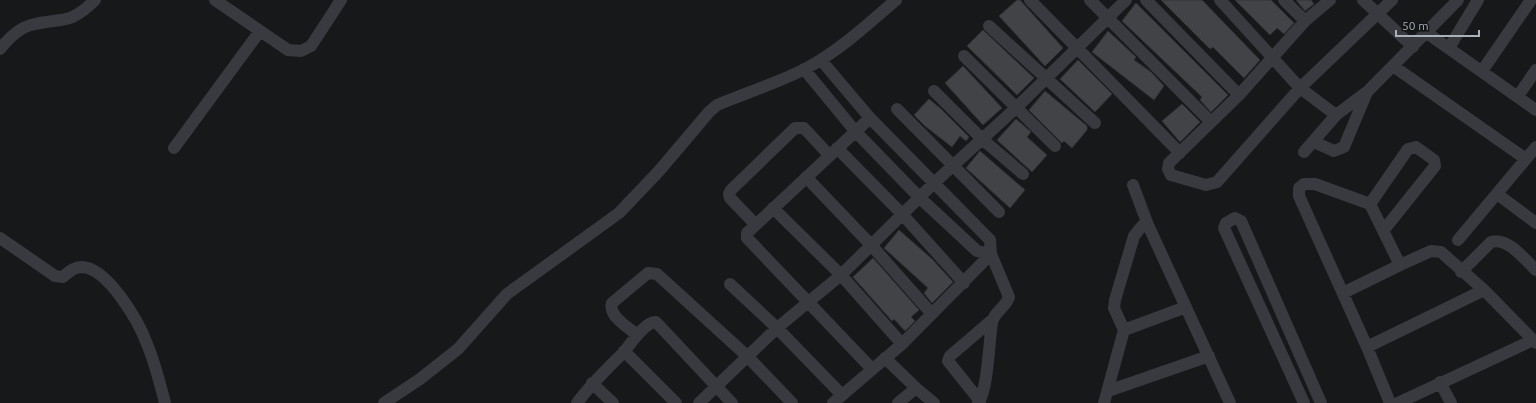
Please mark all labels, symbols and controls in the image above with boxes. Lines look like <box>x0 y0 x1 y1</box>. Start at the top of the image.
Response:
scale bar <box>1396 12 1479 38</box>
text: 50 m <box>1402 19 1429 32</box>

